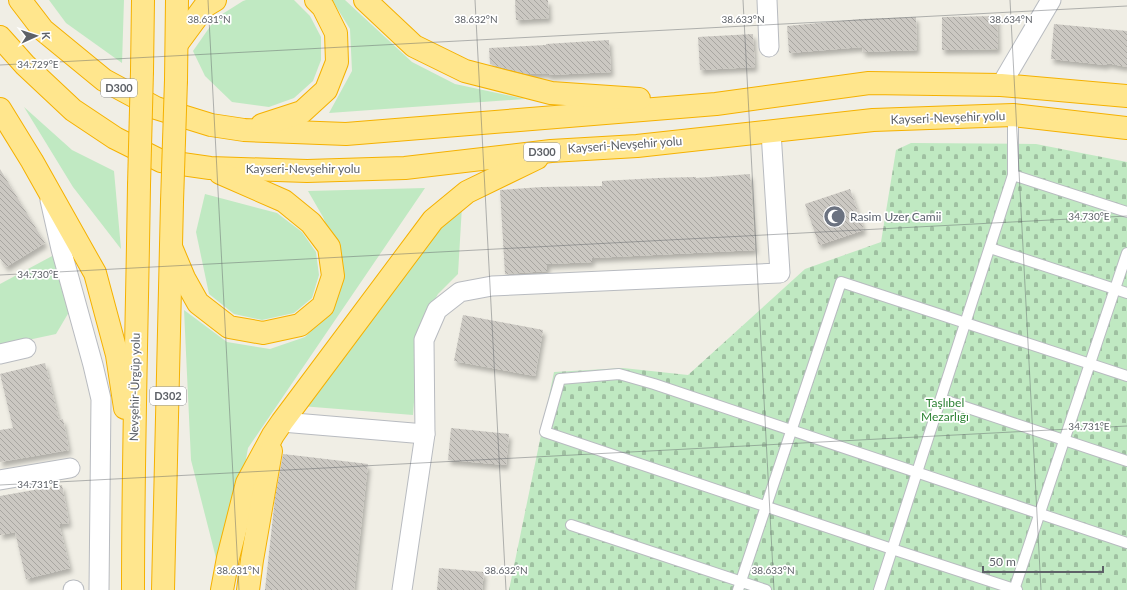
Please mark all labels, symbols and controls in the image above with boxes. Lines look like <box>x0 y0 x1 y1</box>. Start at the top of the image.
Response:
text: 38.631°N <box>187 13 231 25</box>
text: 38.632°N <box>454 13 498 25</box>
text: 38.633°N <box>721 13 765 25</box>
text: 38.634°N <box>989 13 1033 25</box>
north arrow <box>16 16 56 56</box>
text: K <box>40 31 53 40</box>
text: 34.729°E <box>17 58 59 70</box>
road number: D300 <box>101 79 137 97</box>
street label: Kayseri-Nevşehir yolu <box>890 108 1006 127</box>
street label: Kayseri-Nevşehir yolu <box>567 133 683 156</box>
road number: D300 <box>524 143 560 161</box>
street label: Kayseri-Nevşehir yolu <box>246 161 360 176</box>
mosque icon: Rasim Uzer Camii <box>822 204 848 230</box>
place label: Rasim Uzer Camii <box>850 209 942 224</box>
text: 34.730°E <box>1068 210 1110 222</box>
text: 34.730°E <box>17 268 59 280</box>
street label: Nevşehir-Ürgüp yolu <box>126 333 143 441</box>
road number: D302 <box>150 387 186 405</box>
park label: Taşlıbel Mezarlığı <box>921 395 969 424</box>
text: 34.731°E <box>1068 420 1110 432</box>
text: 34.731°E <box>17 478 59 490</box>
scale bar <box>983 548 1103 574</box>
text: 50 m <box>989 554 1016 569</box>
text: 38.631°N <box>216 564 260 576</box>
text: 38.632°N <box>484 564 528 576</box>
text: 38.633°N <box>751 564 795 576</box>

